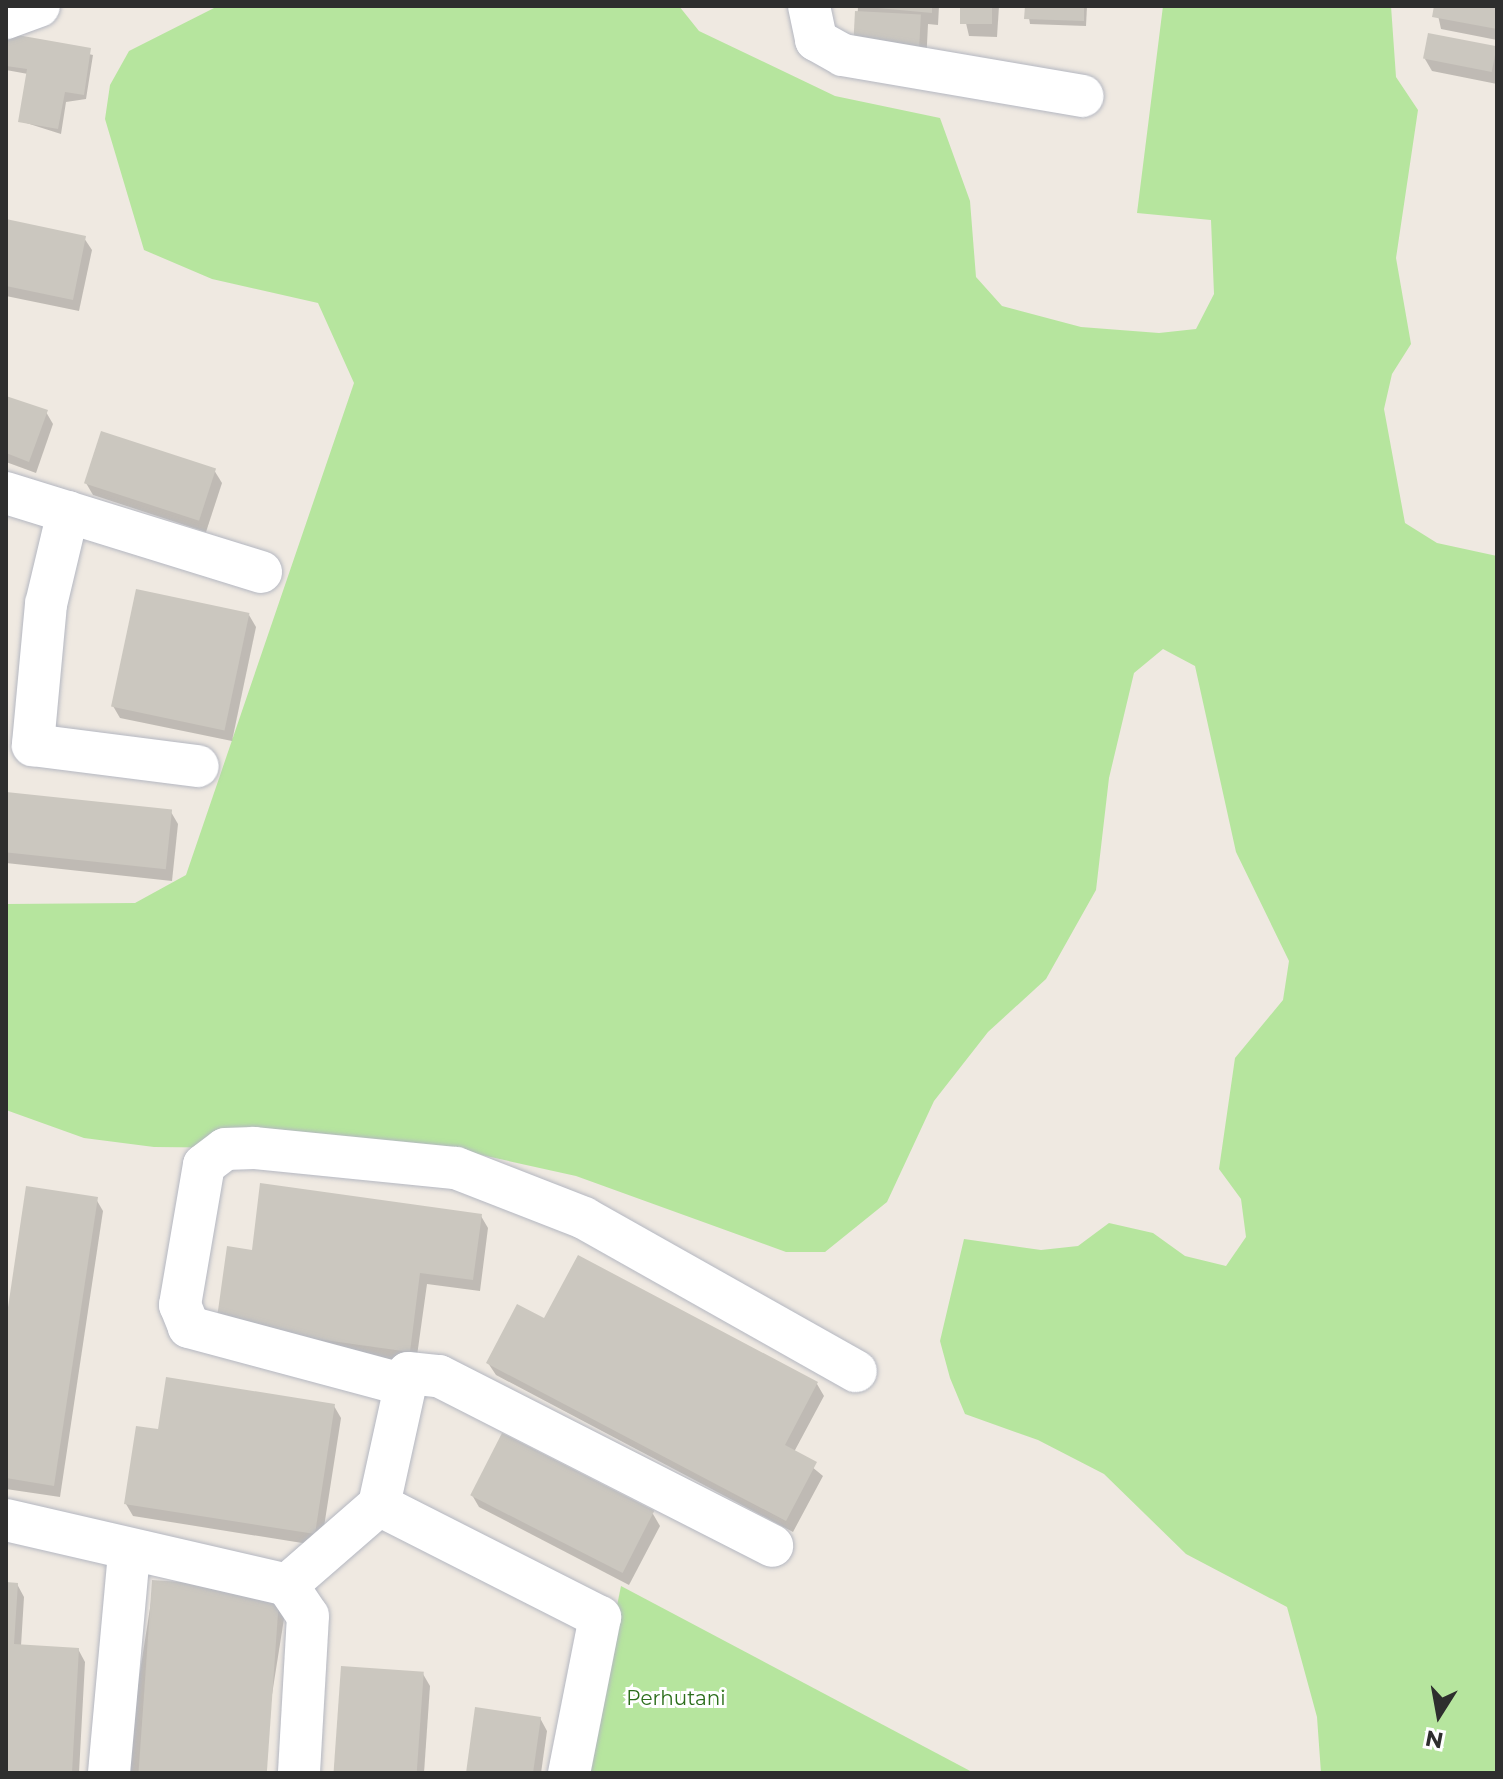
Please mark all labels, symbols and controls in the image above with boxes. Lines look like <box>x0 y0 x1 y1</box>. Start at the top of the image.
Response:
north arrow <box>1399 1675 1479 1755</box>
park label: Perhutani <box>626 1686 726 1710</box>
text: N <box>1423 1724 1446 1754</box>

